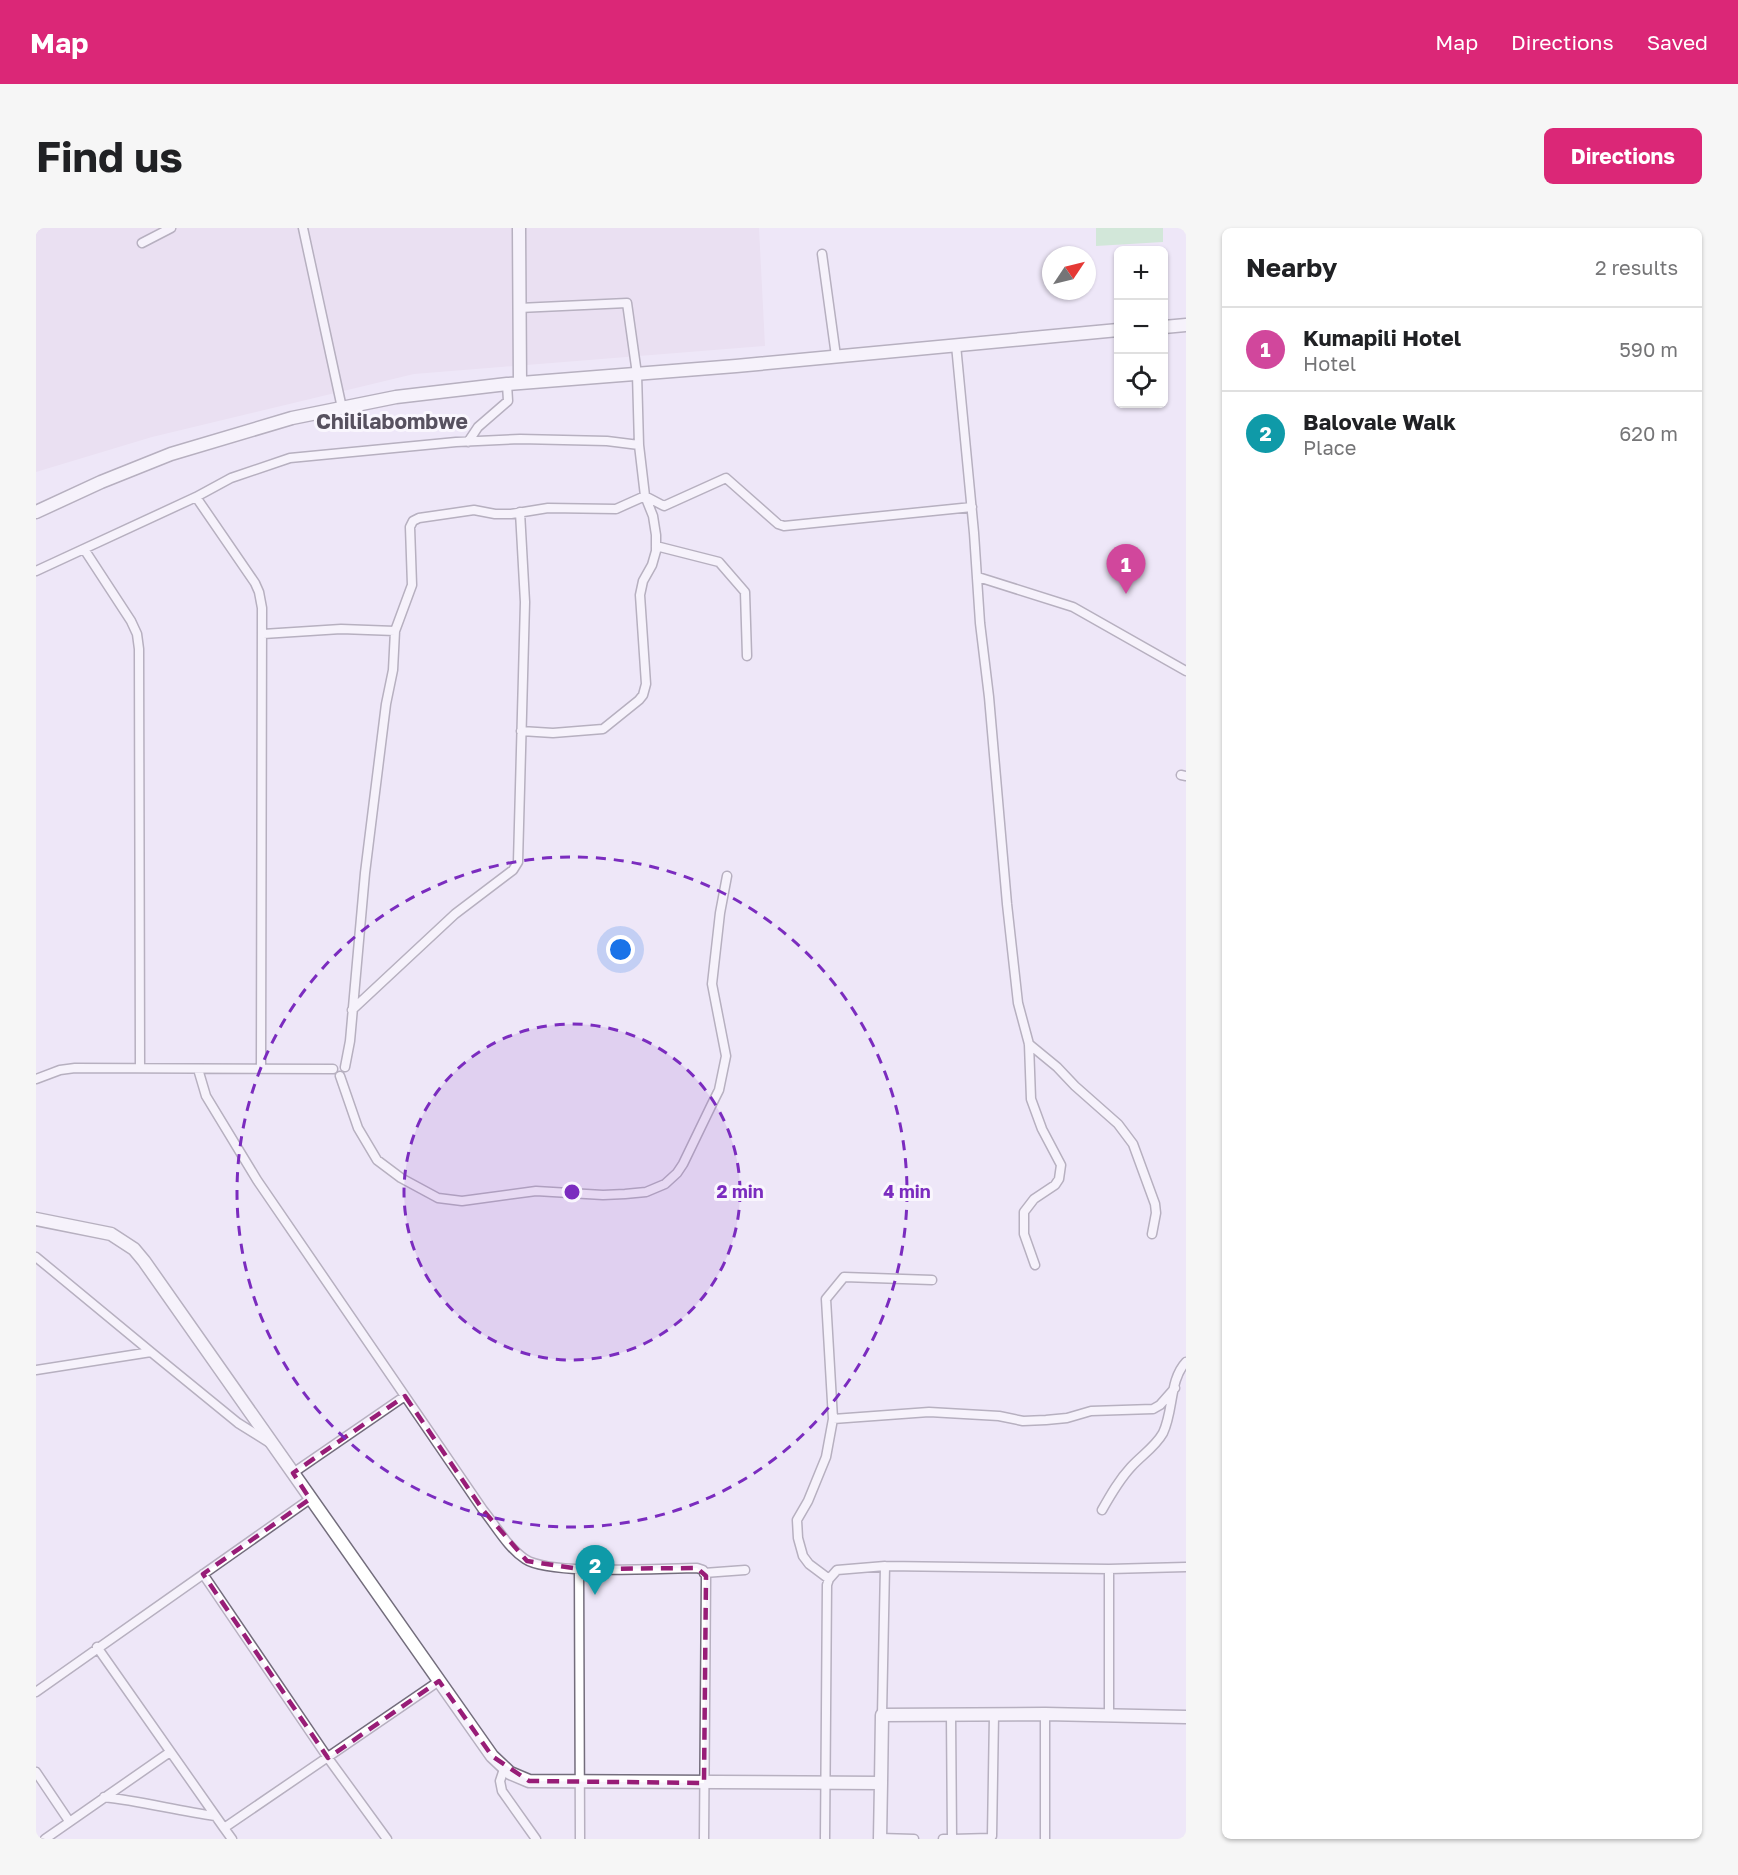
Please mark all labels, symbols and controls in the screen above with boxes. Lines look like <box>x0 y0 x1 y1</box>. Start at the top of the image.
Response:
text: Map <box>30 26 88 59</box>
text: Map <box>1435 29 1478 55</box>
text: Directions <box>1511 29 1614 55</box>
text: Saved <box>1647 29 1708 55</box>
button: Directions <box>1544 128 1702 184</box>
text: Find us <box>36 131 183 181</box>
north arrow <box>1042 246 1096 300</box>
map controls <box>1114 246 1168 408</box>
button: + <box>1114 246 1168 300</box>
text: Nearby <box>1246 252 1337 283</box>
text: 2 results <box>1595 255 1678 279</box>
button: − <box>1114 300 1168 354</box>
text: Kumapili Hotel <box>1303 324 1461 351</box>
text: 1 <box>1260 337 1271 361</box>
text: 590 m <box>1619 337 1678 361</box>
text: Hotel <box>1303 351 1356 375</box>
button: locate <box>1114 354 1168 408</box>
district label: Chililabombwe <box>316 408 468 434</box>
text: Balovale Walk <box>1303 408 1456 435</box>
text: 2 <box>1259 421 1272 445</box>
text: 620 m <box>1619 421 1678 445</box>
text: Place <box>1303 435 1356 459</box>
pin: 1 <box>1106 544 1146 594</box>
your location <box>606 935 635 964</box>
text: 2 min <box>716 1180 764 1202</box>
text: 4 min <box>883 1180 931 1202</box>
centre of rings <box>562 1182 582 1202</box>
pin: 2 <box>576 1546 614 1595</box>

